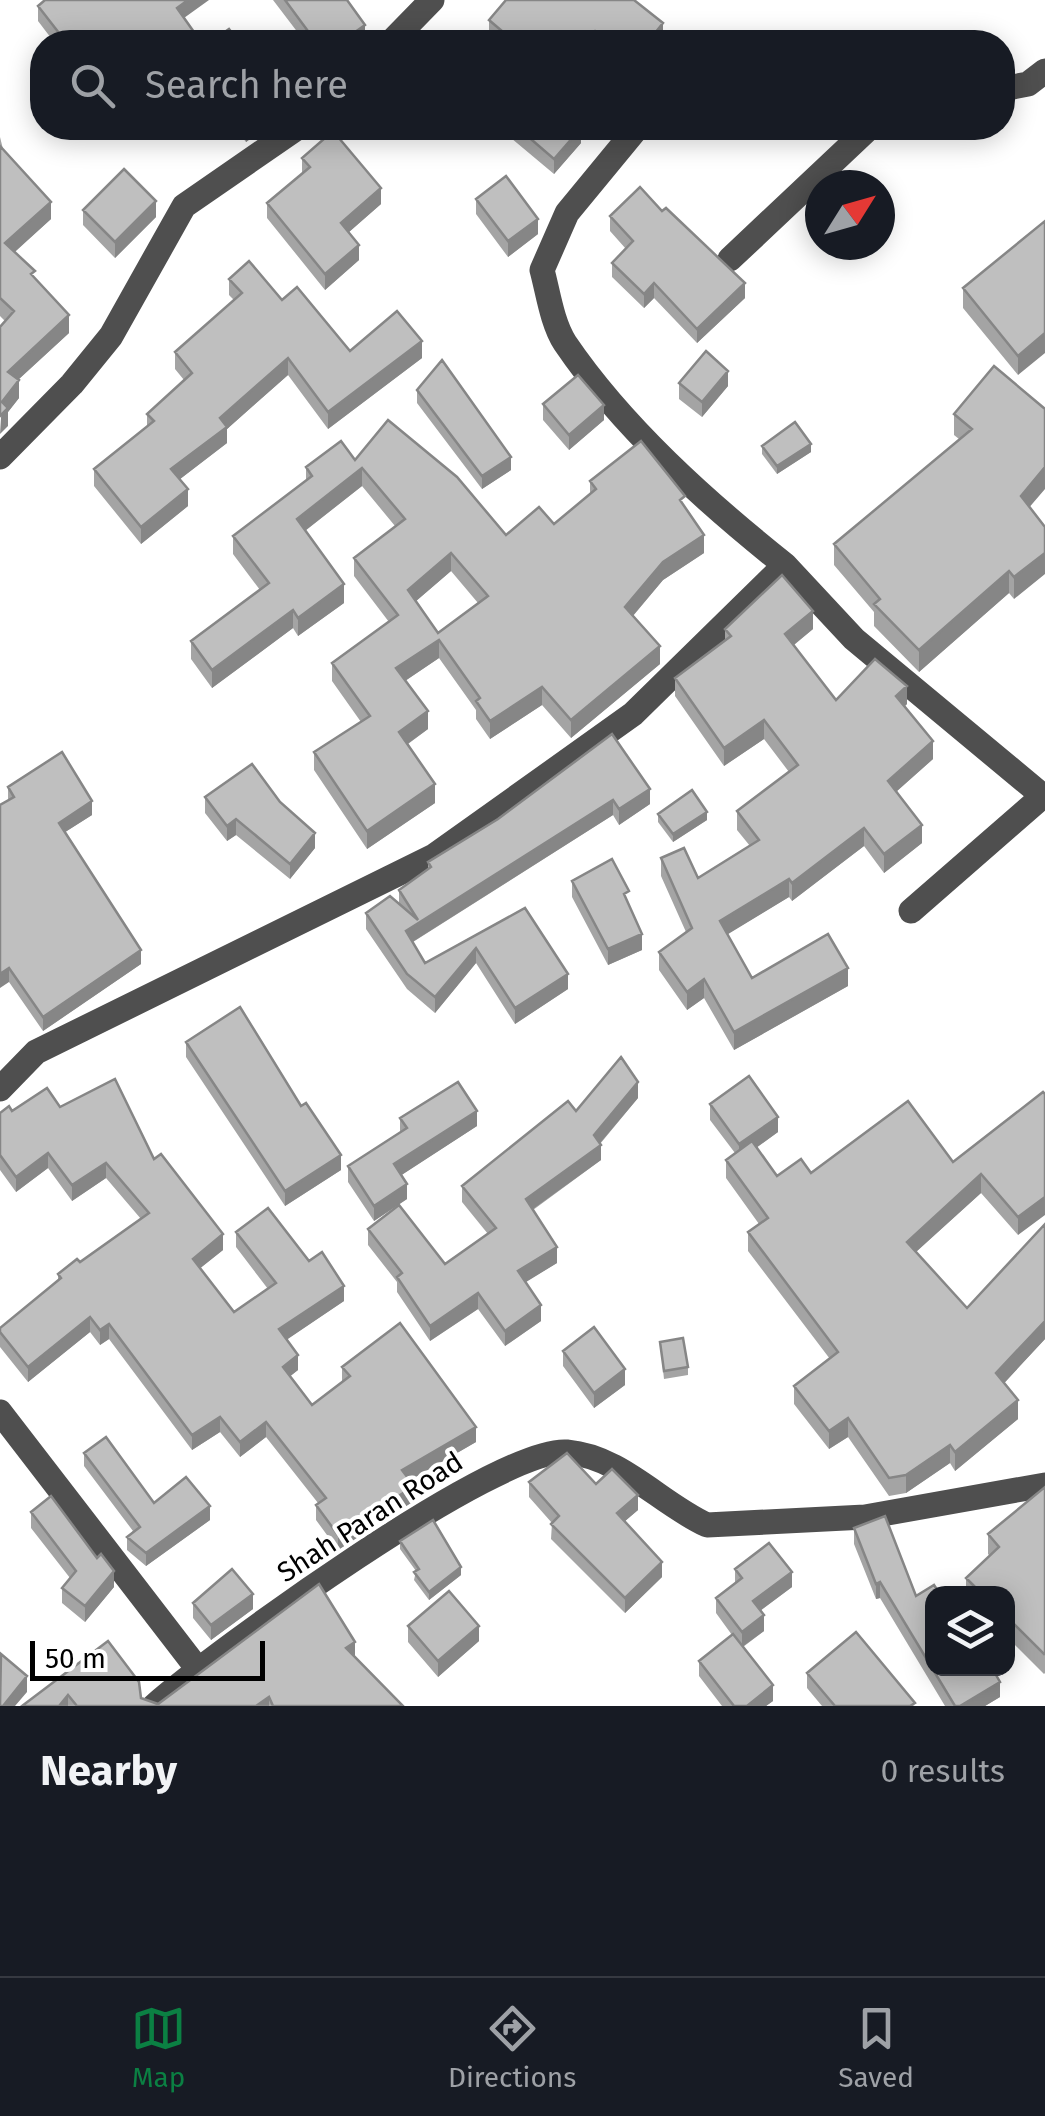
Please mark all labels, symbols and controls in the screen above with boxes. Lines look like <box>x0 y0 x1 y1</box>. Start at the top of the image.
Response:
search box <box>30 30 1015 140</box>
icon: search <box>65 58 120 113</box>
text: Search here <box>145 62 348 108</box>
north arrow <box>805 170 895 260</box>
street label: Shah Paran Road <box>271 1445 469 1589</box>
map controls <box>925 1586 1015 1676</box>
button: layers <box>925 1586 1015 1676</box>
scale bar <box>30 1636 265 1680</box>
text: 50 m <box>45 1642 106 1675</box>
text: Nearby <box>40 1746 177 1796</box>
text: 0 results <box>880 1752 1005 1790</box>
tab: Map <box>131 2001 186 2094</box>
tab: Directions <box>448 2001 576 2094</box>
tab: Saved <box>838 2001 914 2094</box>

